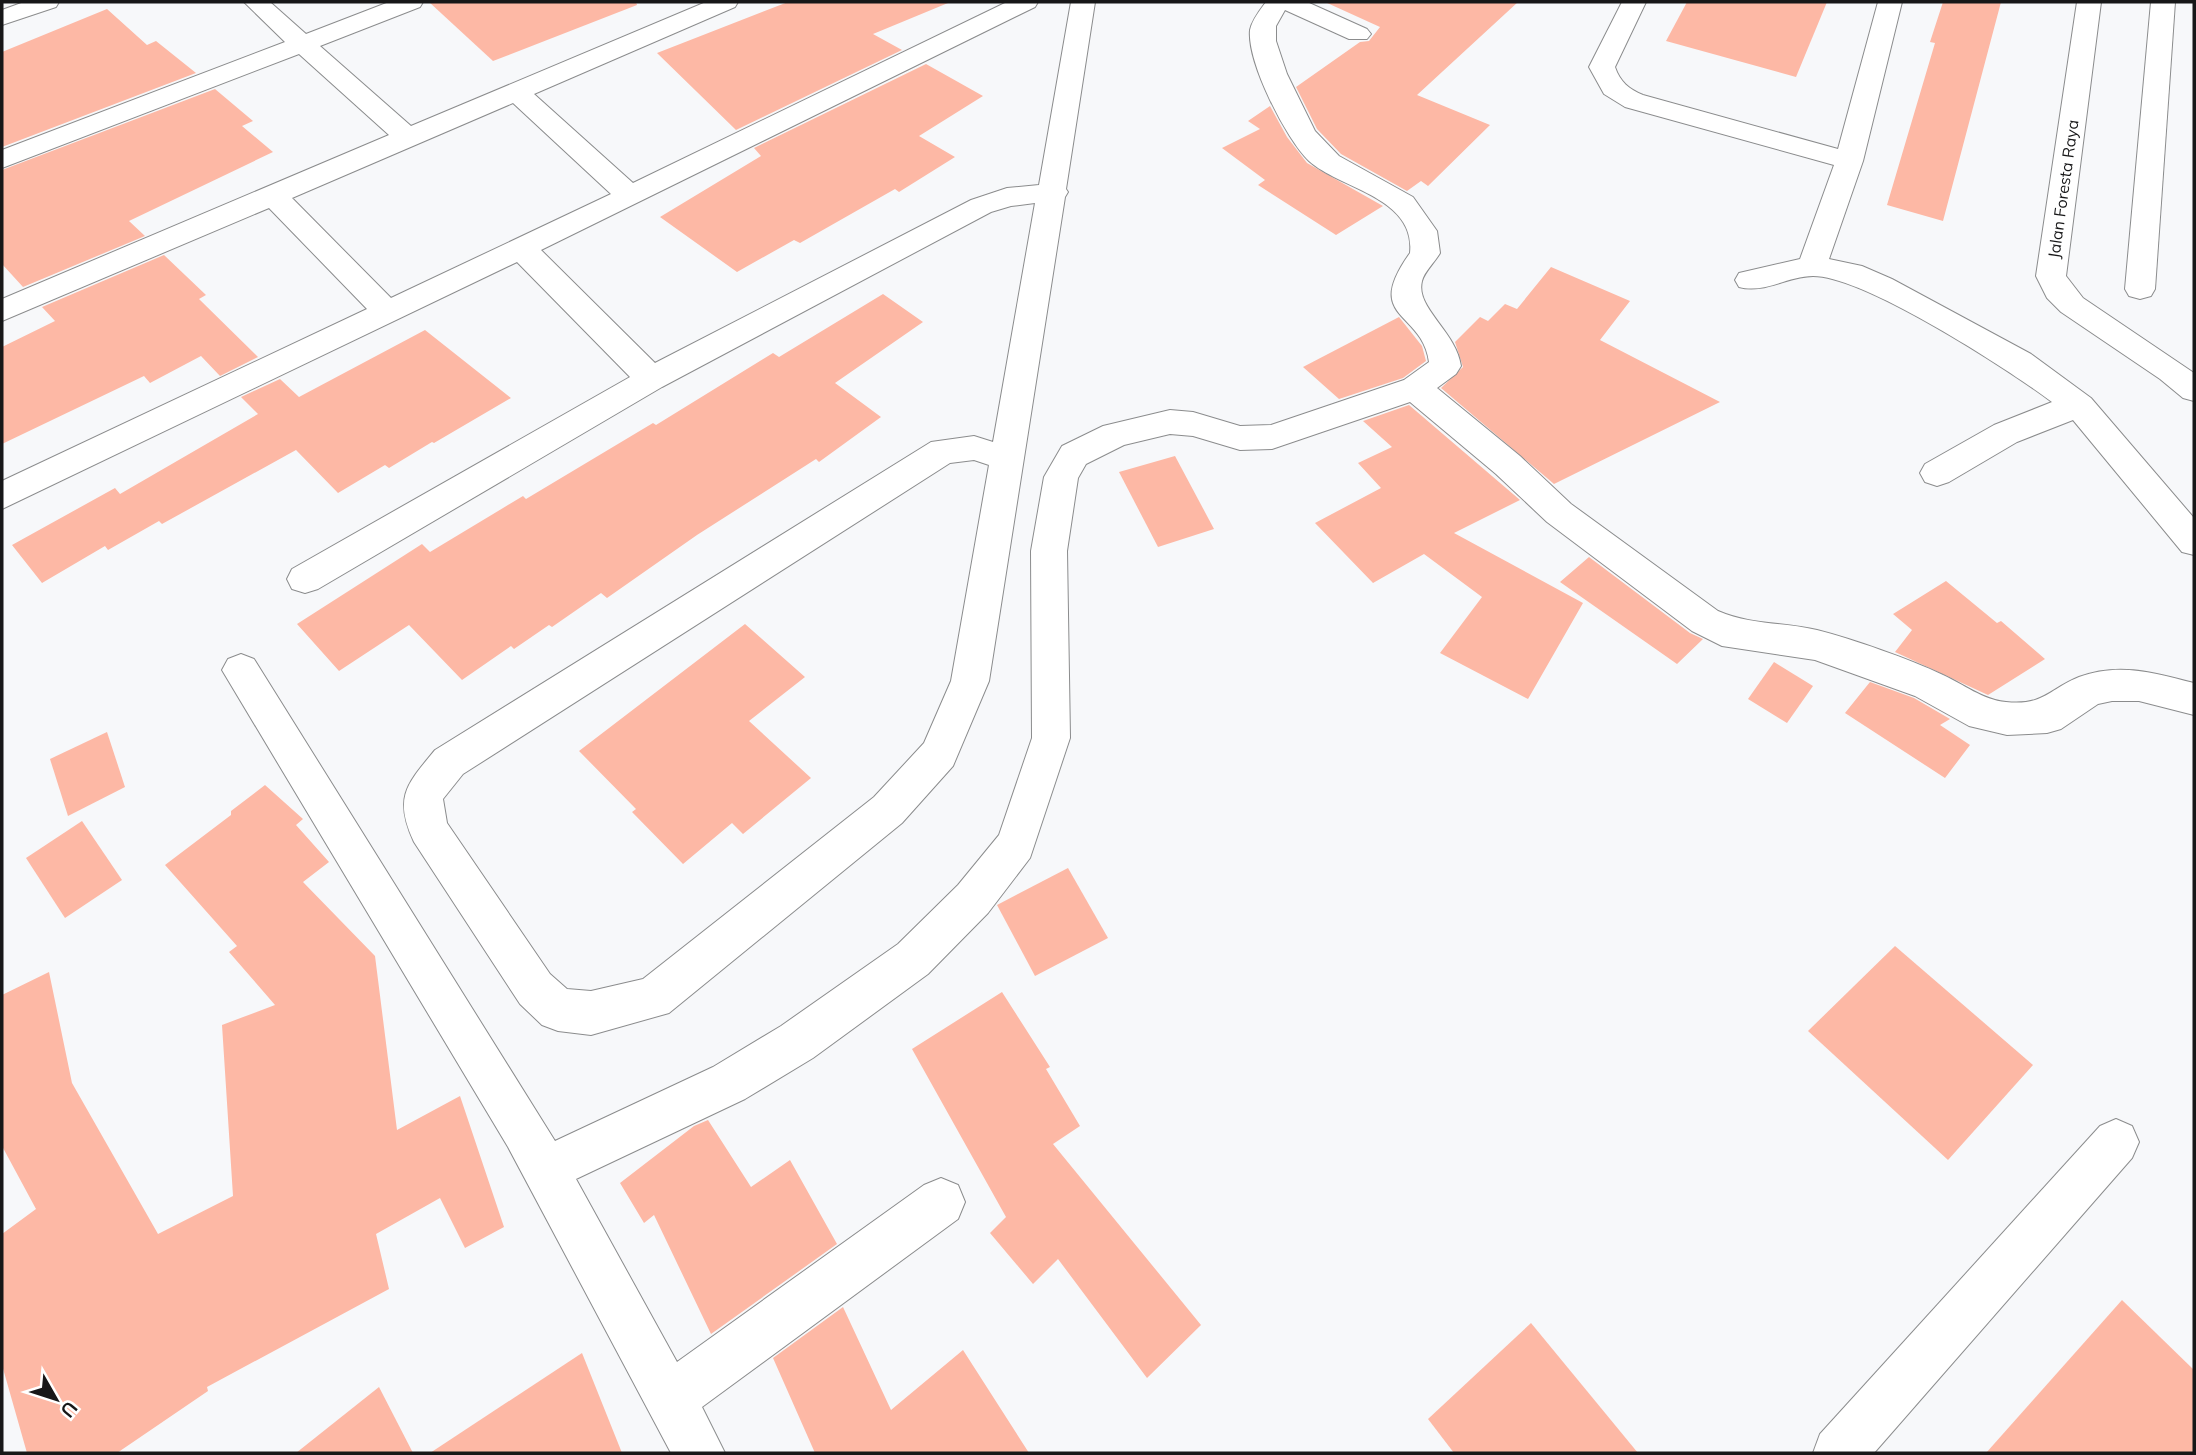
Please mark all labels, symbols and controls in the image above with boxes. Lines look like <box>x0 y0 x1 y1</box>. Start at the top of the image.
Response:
street label: Jalan Foresta Raya <box>2043 118 2083 260</box>
north arrow <box>21 1364 91 1434</box>
text: U <box>55 1397 83 1423</box>

